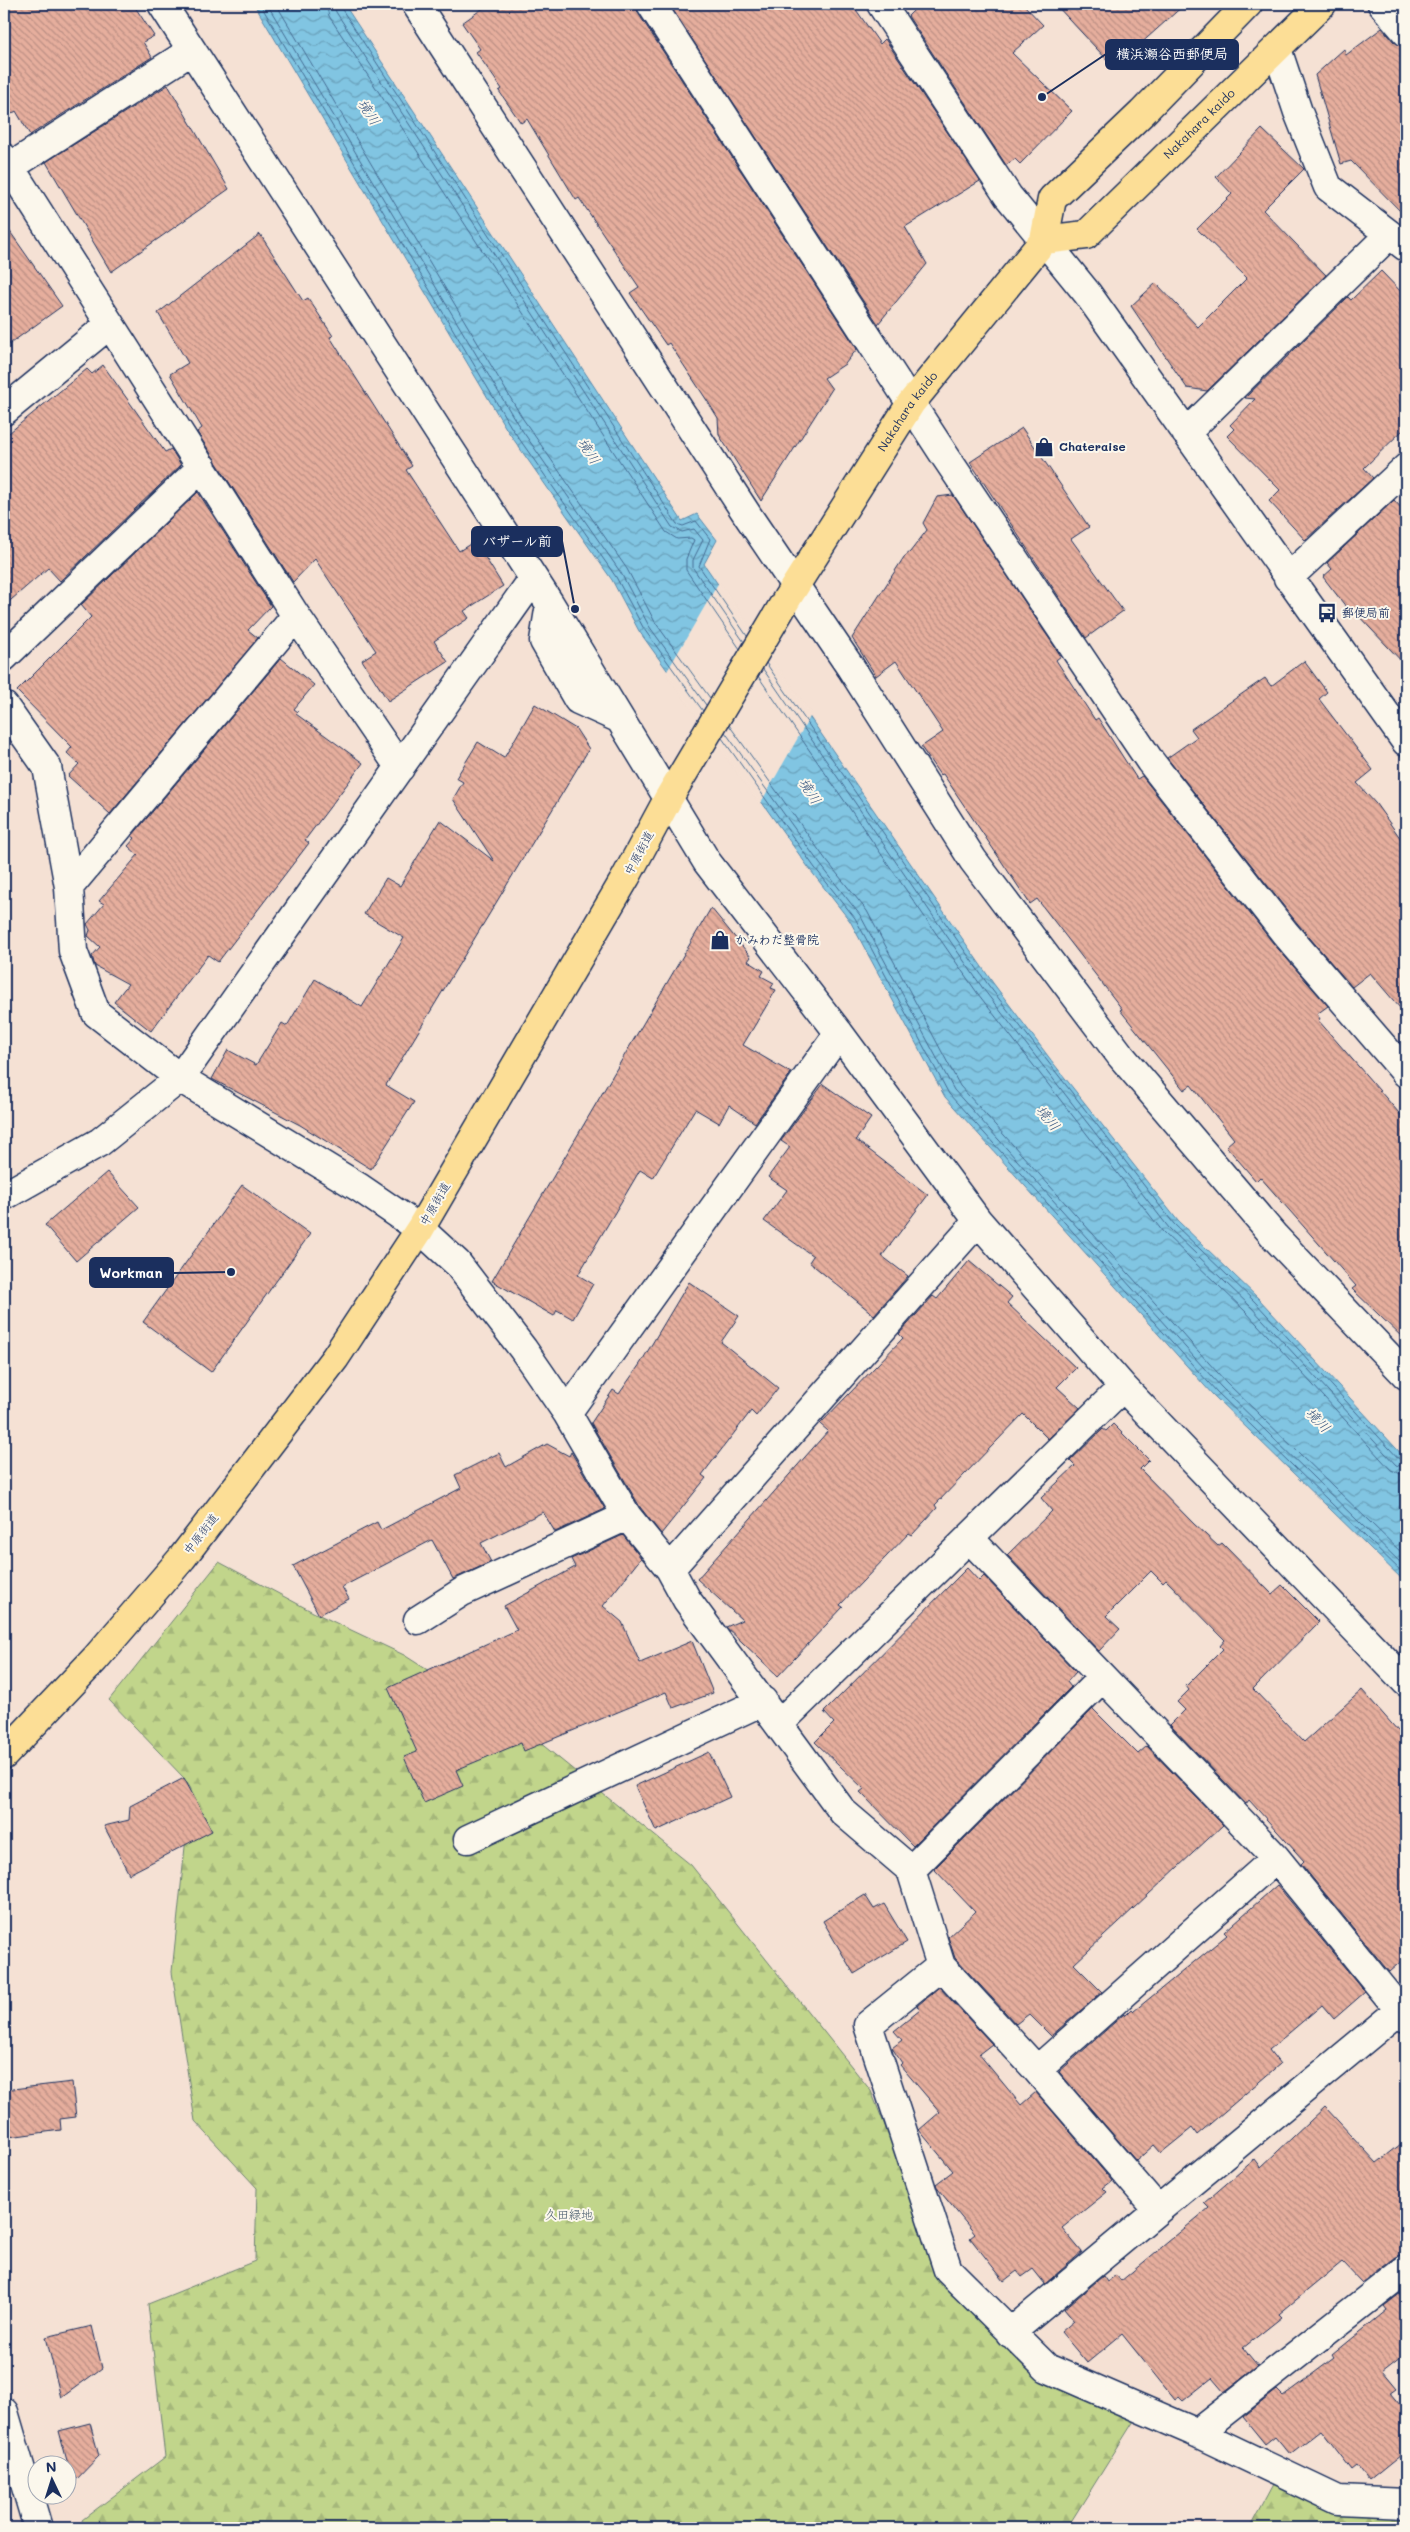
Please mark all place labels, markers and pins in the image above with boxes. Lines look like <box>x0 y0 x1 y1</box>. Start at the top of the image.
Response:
callout: 横浜瀬谷西郵便局 <box>1106 40 1238 69</box>
shop icon: Chateraise <box>1033 436 1055 458</box>
place label: Chateraise <box>1059 438 1126 454</box>
callout: バザール前 <box>472 527 562 556</box>
bus stop icon: 郵便局前 <box>1316 602 1338 624</box>
place label: 郵便局前 <box>1342 604 1390 620</box>
shop icon: かみわだ整骨院 <box>709 929 731 951</box>
place label: かみわだ整骨院 <box>735 931 819 947</box>
callout: Workman <box>90 1258 173 1287</box>

